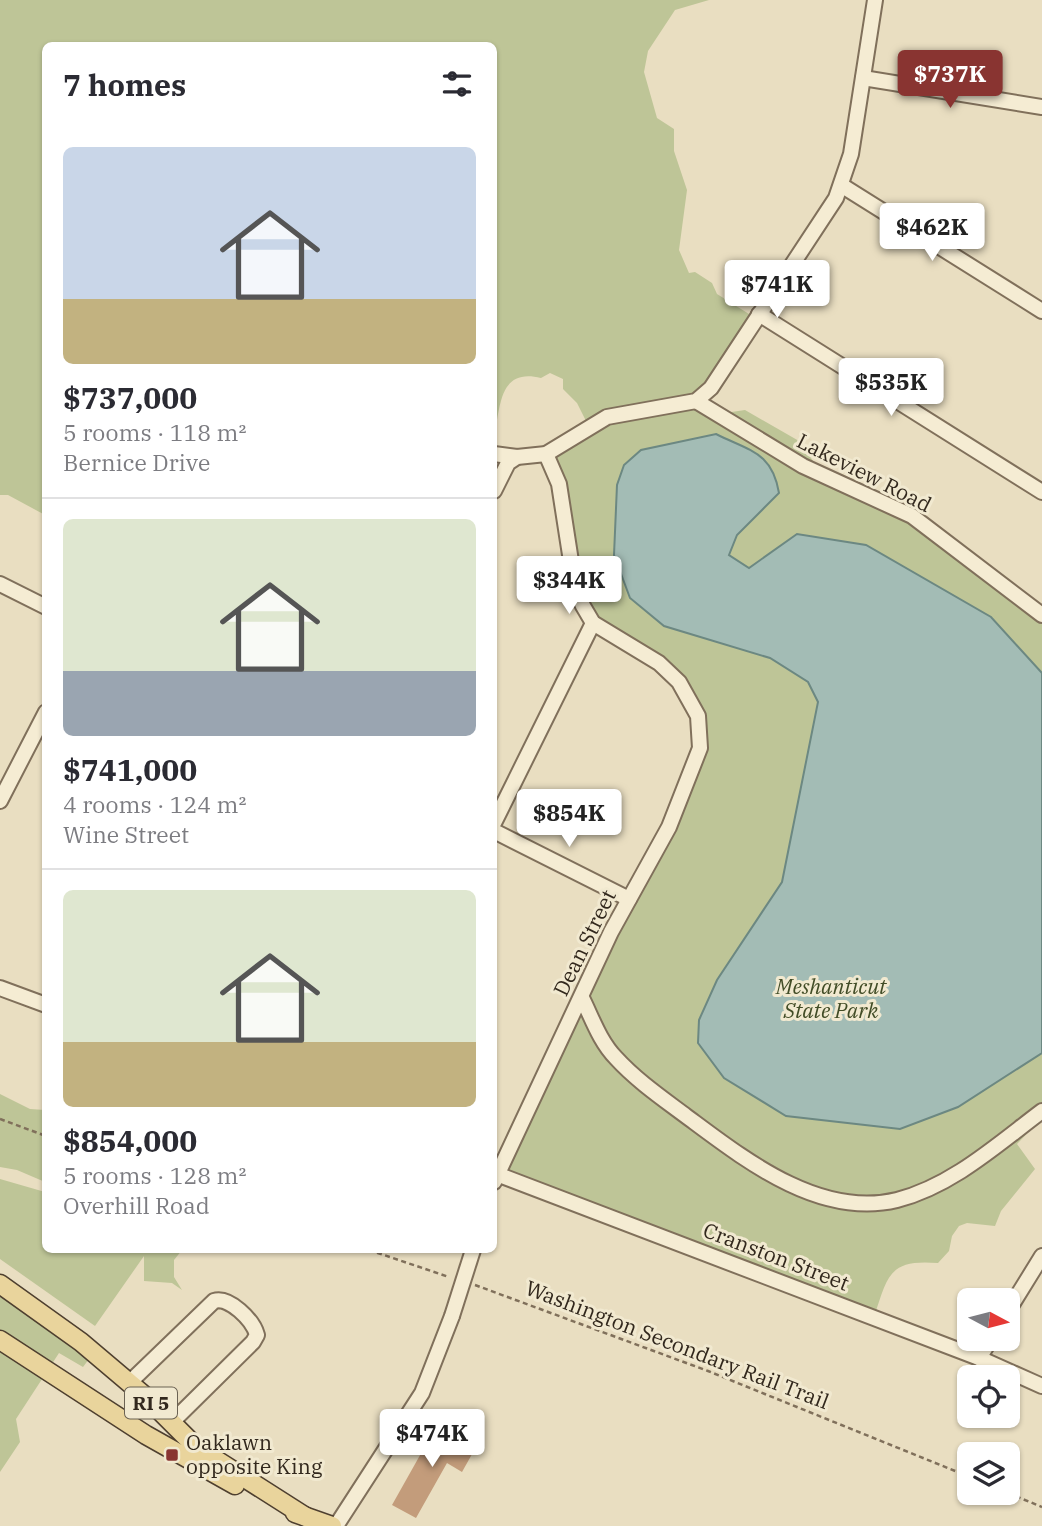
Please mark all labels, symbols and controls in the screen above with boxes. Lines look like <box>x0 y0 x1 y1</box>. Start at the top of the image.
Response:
pin: $737K <box>901 50 999 110</box>
text: $737K <box>914 58 986 88</box>
text: 7 homes <box>63 65 186 104</box>
icon: filters <box>438 65 476 103</box>
icon: home <box>207 192 333 318</box>
pin: $462K <box>883 204 981 263</box>
text: $462K <box>896 211 968 241</box>
pin: $741K <box>728 260 826 320</box>
text: $741K <box>741 268 813 298</box>
pin: $535K <box>842 358 940 418</box>
text: $535K <box>855 366 927 396</box>
text: $737,000 <box>63 378 197 417</box>
text: 5 rooms · 118 m² <box>63 417 246 447</box>
street label: Lakeview Road <box>792 426 937 518</box>
text: Bernice Drive <box>63 447 210 477</box>
pin: $344K <box>520 556 618 616</box>
icon: home <box>207 564 333 690</box>
text: $344K <box>533 564 605 594</box>
text: $741,000 <box>63 750 197 789</box>
text: 4 rooms · 124 m² <box>63 789 246 819</box>
pin: $854K <box>520 790 618 849</box>
text: $854K <box>533 797 605 827</box>
text: Wine Street <box>63 819 189 849</box>
street label: Dean Street <box>546 885 622 1000</box>
icon: home <box>207 935 333 1061</box>
park label: Meshanticut State Park <box>775 972 887 1024</box>
text: $854,000 <box>63 1121 197 1160</box>
text: 5 rooms · 128 m² <box>63 1160 246 1190</box>
text: Overhill Road <box>63 1190 210 1220</box>
street label: Cranston Street <box>699 1215 853 1297</box>
street label: Washington Secondary Rail Trail <box>522 1273 833 1415</box>
north arrow <box>957 1288 1020 1351</box>
map controls <box>957 1288 1020 1505</box>
button: locate <box>957 1365 1020 1428</box>
road number: RI 5 <box>125 1387 177 1418</box>
pin: $474K <box>383 1410 481 1469</box>
text: $474K <box>396 1417 468 1447</box>
place label: Oaklawn opposite King <box>186 1428 323 1480</box>
button: layers <box>957 1442 1020 1505</box>
marker: Oaklawn opposite King <box>164 1447 180 1463</box>

